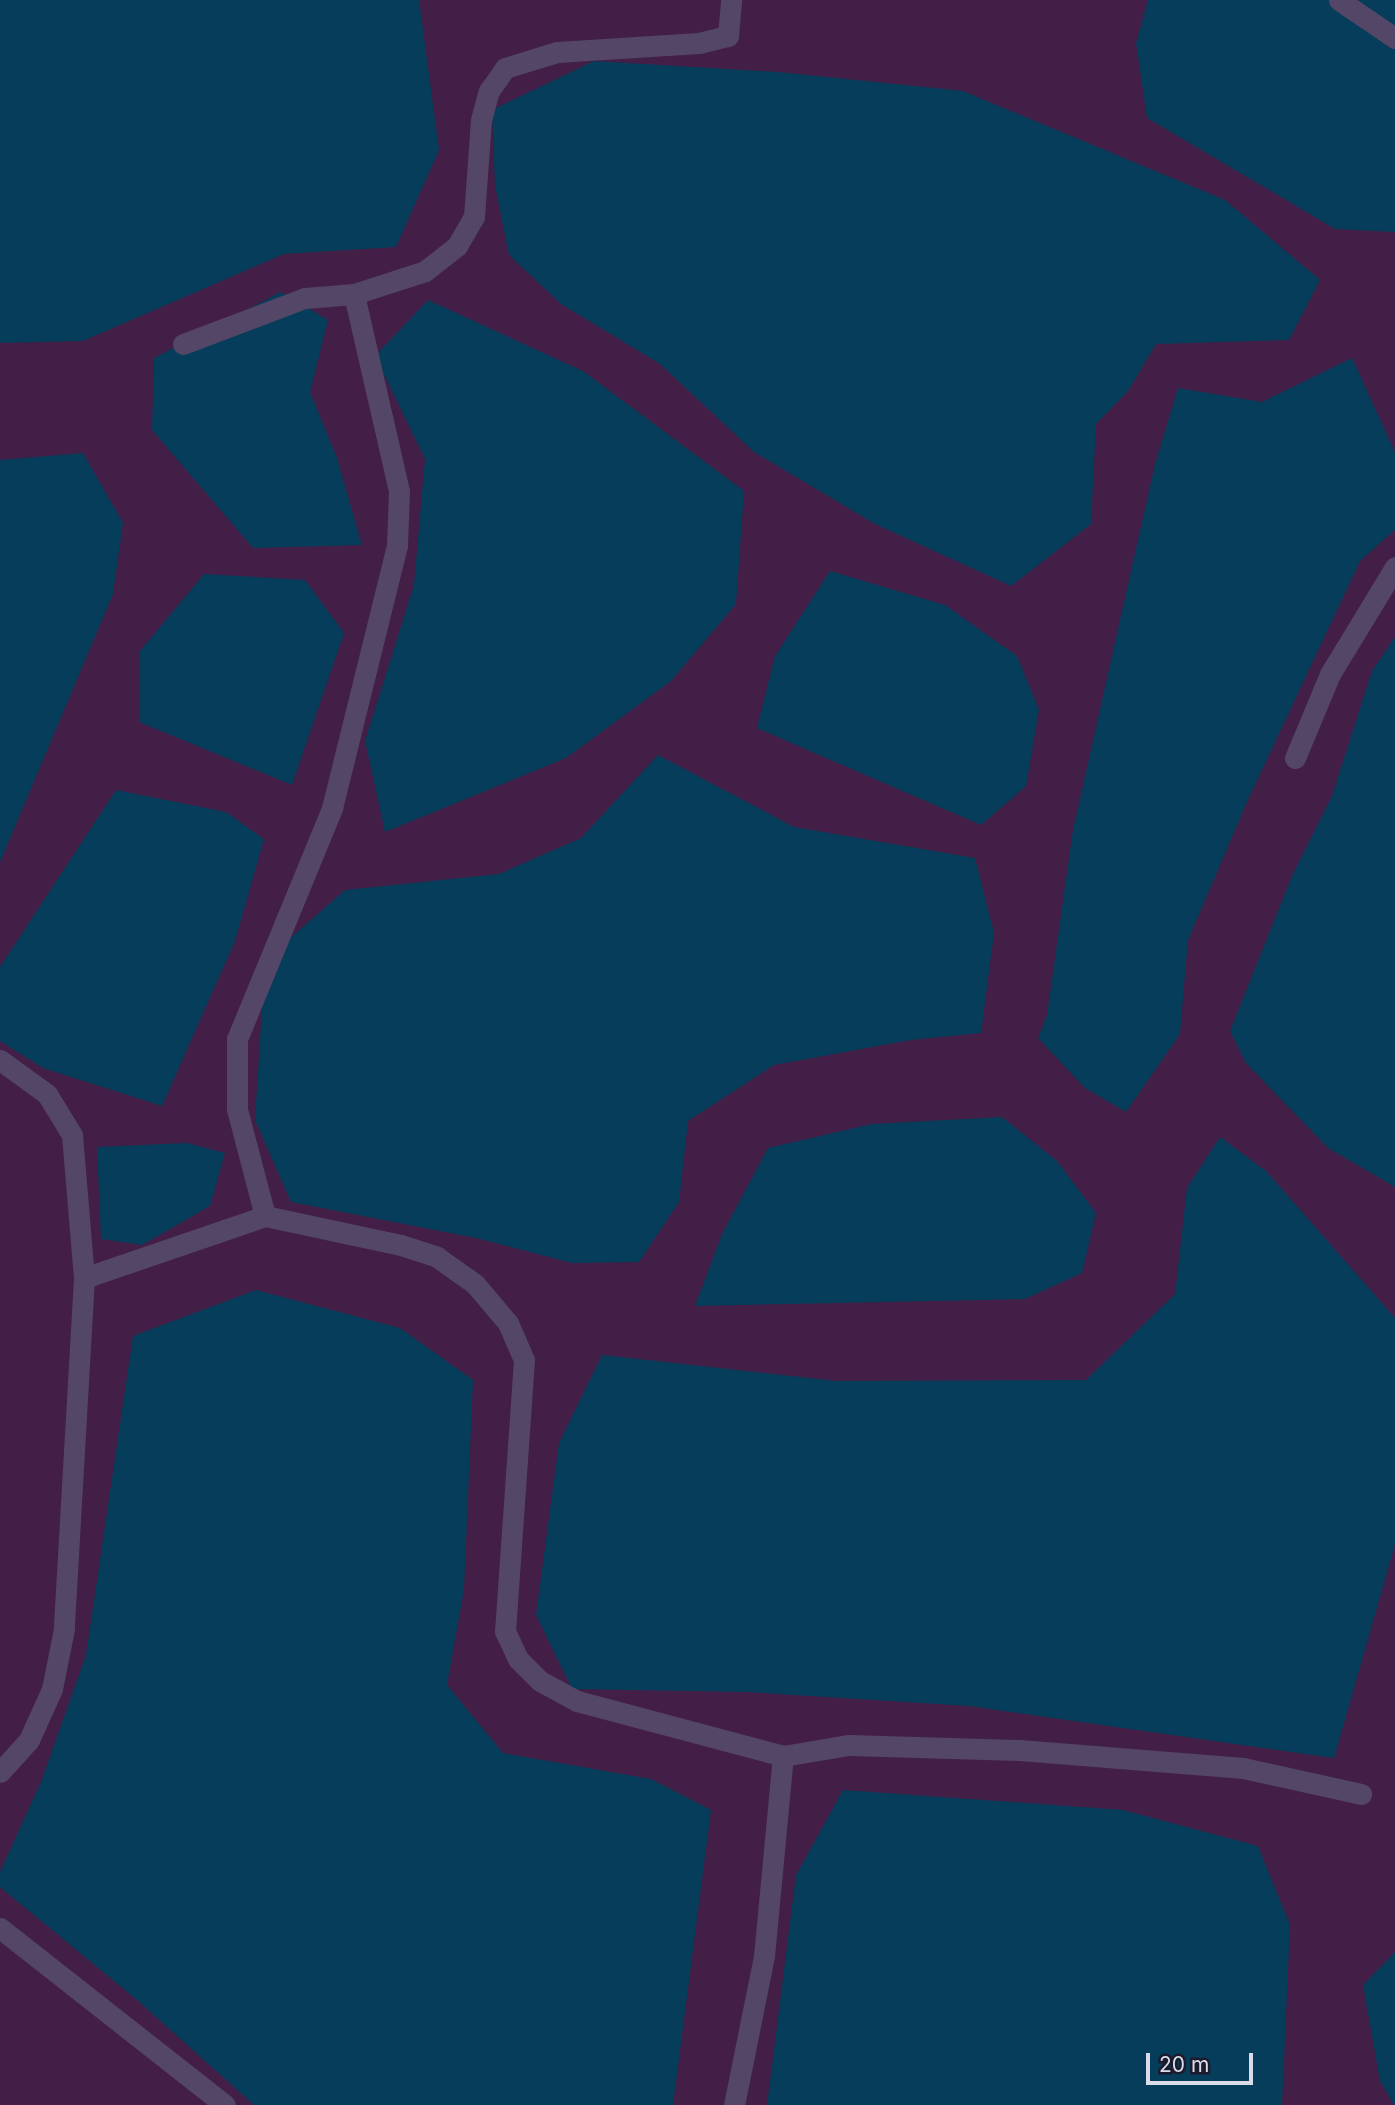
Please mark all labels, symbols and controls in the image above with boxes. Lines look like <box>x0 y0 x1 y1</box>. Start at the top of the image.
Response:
scale bar <box>1150 2038 1257 2082</box>
text: 20 m <box>1159 2052 1209 2077</box>

